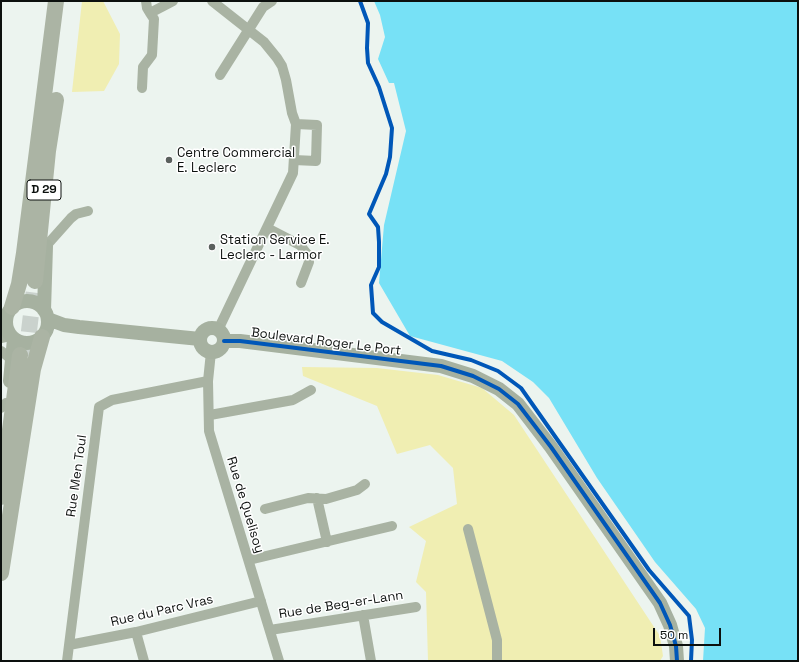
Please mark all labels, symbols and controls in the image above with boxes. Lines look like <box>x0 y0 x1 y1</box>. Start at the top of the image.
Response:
place label: Centre Commercial E. Leclerc <box>177 145 295 176</box>
marker: Centre Commercial E. Leclerc <box>164 155 174 165</box>
road number: D 29 <box>27 180 61 200</box>
place label: Station Service E. Leclerc - Larmor <box>220 232 330 263</box>
marker: Station Service E. Leclerc - Larmor <box>207 242 217 252</box>
street label: Boulevard Roger Le Port <box>250 325 402 359</box>
street label: Rue Men Toul <box>64 434 90 518</box>
street label: Rue de Quelisoy <box>223 455 267 555</box>
street label: Rue de Beg-er-Lann <box>278 587 404 623</box>
street label: Rue du Parc Vras <box>109 592 215 630</box>
scale bar <box>655 620 723 646</box>
text: 50 m <box>660 627 688 643</box>

